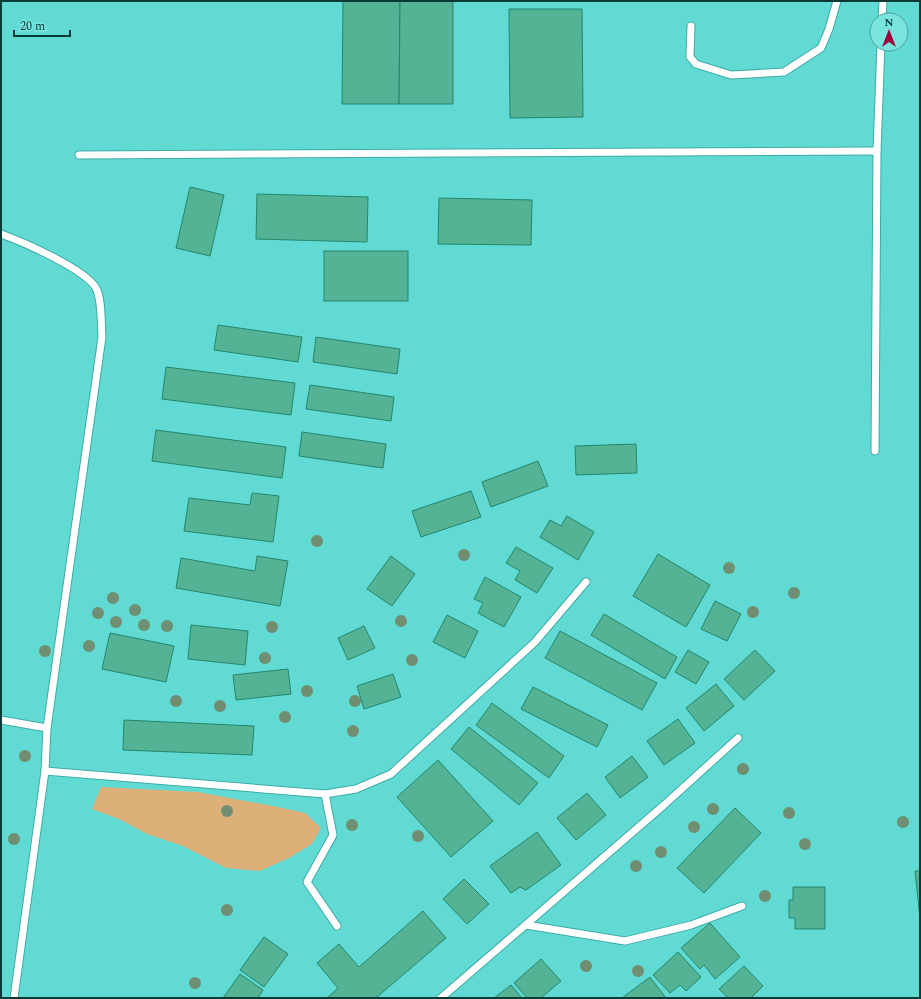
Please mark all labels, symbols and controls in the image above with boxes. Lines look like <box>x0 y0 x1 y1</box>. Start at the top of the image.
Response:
scale bar <box>14 12 70 38</box>
north arrow <box>869 12 909 52</box>
text: N <box>885 14 894 31</box>
text: 20 m <box>20 17 45 36</box>

